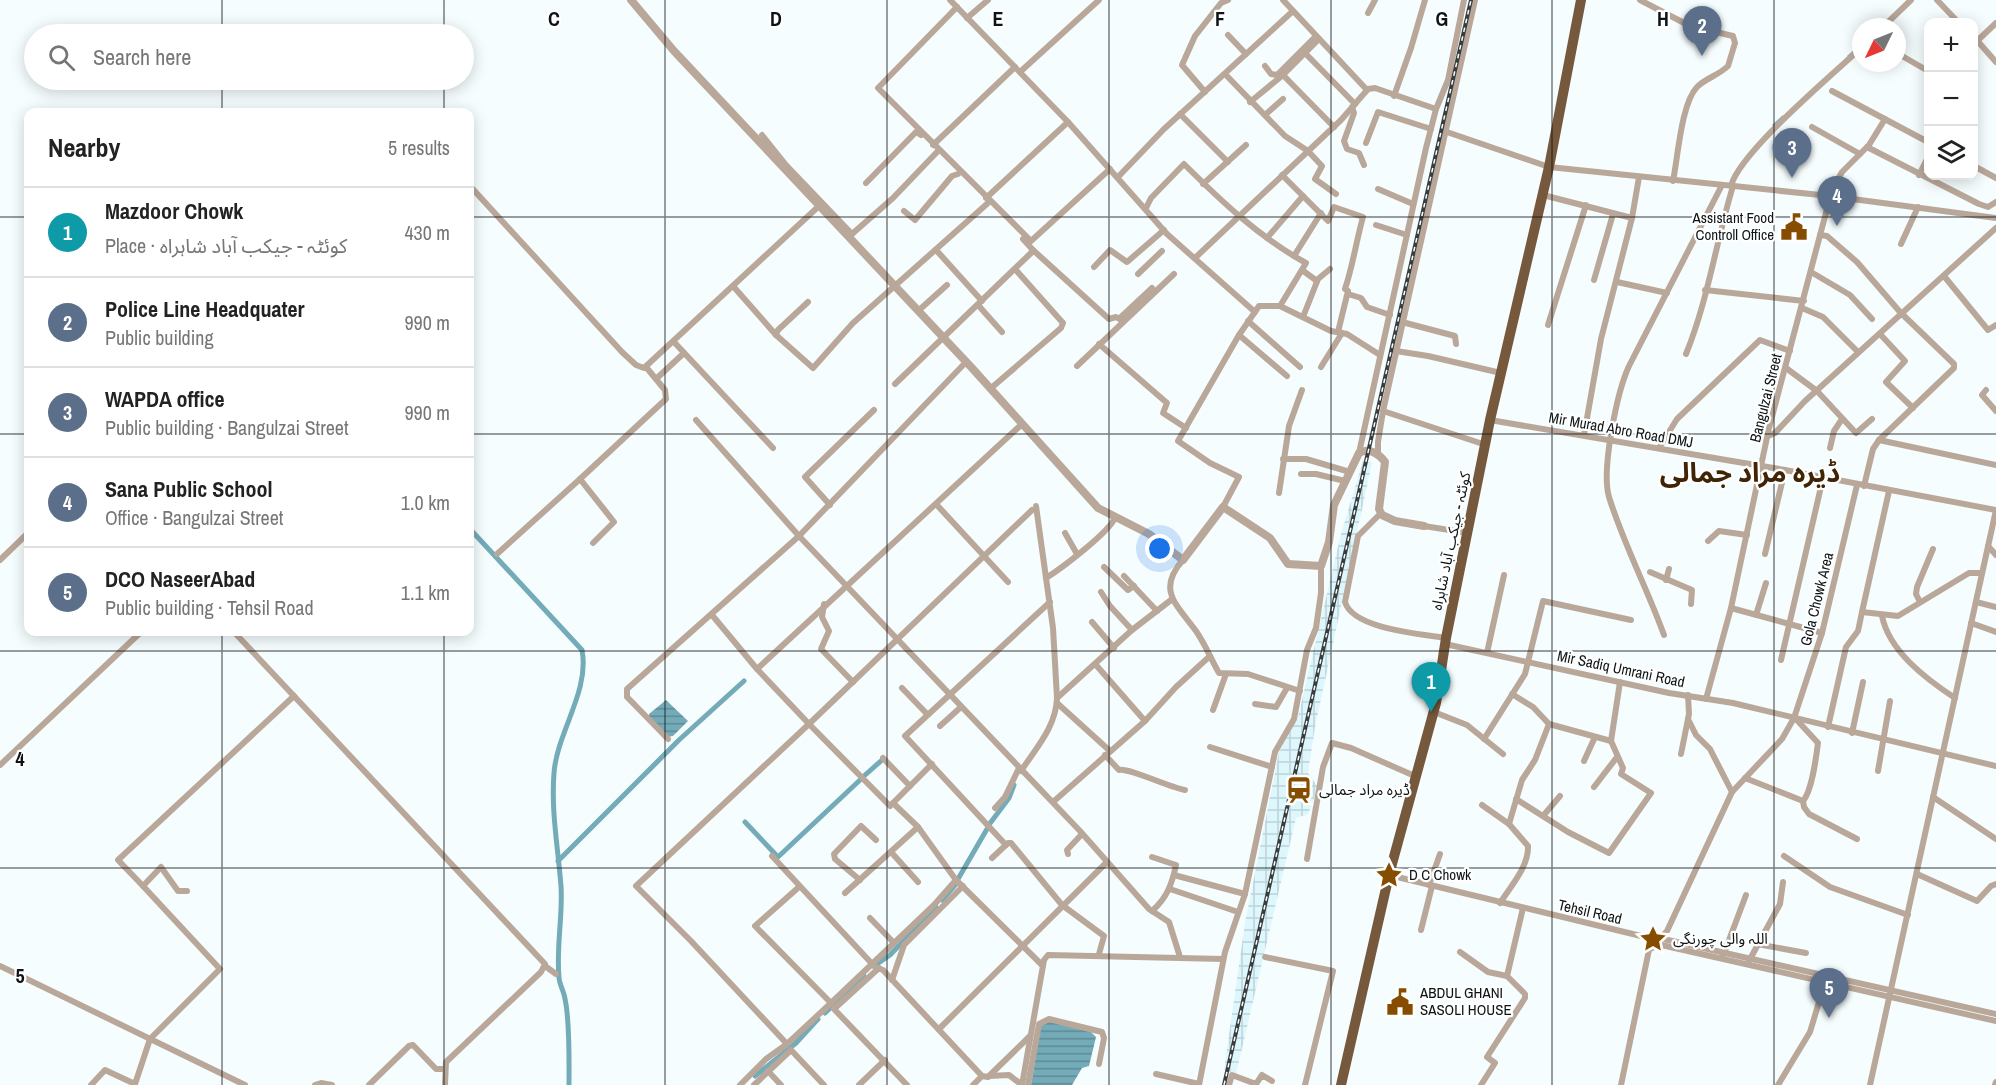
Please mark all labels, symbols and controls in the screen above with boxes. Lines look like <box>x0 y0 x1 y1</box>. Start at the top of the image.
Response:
text: C <box>548 5 560 32</box>
text: D <box>770 5 782 32</box>
text: E <box>993 5 1004 32</box>
text: F <box>1215 5 1225 32</box>
text: G <box>1436 5 1448 32</box>
text: H <box>1657 5 1669 32</box>
pin: 2 <box>1682 7 1722 56</box>
north arrow <box>1852 18 1906 72</box>
map controls <box>1924 18 1978 180</box>
button: + <box>1924 18 1978 72</box>
search box <box>24 24 474 90</box>
icon: search <box>45 41 78 74</box>
text: Search here <box>93 42 191 72</box>
button: − <box>1924 72 1978 126</box>
button: layers <box>1924 126 1978 180</box>
pin: 3 <box>1772 128 1812 178</box>
text: Nearby <box>48 130 120 165</box>
text: 5 results <box>388 134 450 161</box>
pin: 4 <box>1818 176 1856 226</box>
text: Mazdoor Chowk <box>105 196 243 226</box>
place label: Assistant Food Controll Office <box>1692 207 1774 245</box>
public building icon: Assistant Food Controll Office <box>1779 212 1809 242</box>
text: 1 <box>63 219 72 246</box>
text: 430 m <box>404 219 450 246</box>
text: Place · کوئٹہ - جیکب آباد شاہراہ <box>105 232 347 259</box>
text: Police Line Headquater <box>105 294 305 324</box>
text: 2 <box>63 309 72 336</box>
text: 990 m <box>404 309 450 336</box>
text: Public building <box>105 324 214 351</box>
street label: Bangulzai Street <box>1744 351 1787 445</box>
text: WAPDA office <box>105 384 225 414</box>
text: 3 <box>63 399 72 426</box>
text: 990 m <box>404 399 450 426</box>
street label: Mir Murad Abro Road DMJ <box>1547 406 1695 453</box>
text: Public building · Bangulzai Street <box>105 414 348 441</box>
district label: ڈیرہ مراد جمالی <box>1660 454 1840 490</box>
street label: کوئٹہ - جیکب آباد شاہراہ <box>1426 469 1476 612</box>
text: Sana Public School <box>105 474 272 504</box>
text: 4 <box>63 489 72 516</box>
text: 1.0 km <box>401 489 450 516</box>
text: Office · Bangulzai Street <box>105 504 283 531</box>
your location <box>1145 534 1174 563</box>
street label: Gola Chowk Area <box>1795 550 1838 648</box>
text: DCO NaseerAbad <box>105 564 255 594</box>
text: 5 <box>63 579 72 606</box>
text: 1.1 km <box>401 579 450 606</box>
text: Public building · Tehsil Road <box>105 594 314 621</box>
street label: Mir Sadiq Umrani Road <box>1555 645 1687 692</box>
pin: 1 <box>1412 662 1450 712</box>
text: 4 <box>15 745 25 772</box>
station icon: ڈیرہ مراد جمالی <box>1284 775 1314 805</box>
place label: ڈیرہ مراد جمالی <box>1319 779 1410 800</box>
place icon: D C Chowk <box>1374 860 1404 890</box>
place label: D C Chowk <box>1409 864 1472 885</box>
street label: Tehsil Road <box>1556 894 1624 929</box>
place icon: اللہ والی چورنگی <box>1638 924 1668 954</box>
place label: اللہ والی چورنگی <box>1673 928 1768 949</box>
text: 5 <box>15 962 25 989</box>
pin: 5 <box>1810 968 1848 1018</box>
place label: ABDUL GHANI SASOLI HOUSE <box>1419 982 1512 1020</box>
public building icon: ABDUL GHANI SASOLI HOUSE <box>1385 987 1415 1017</box>

